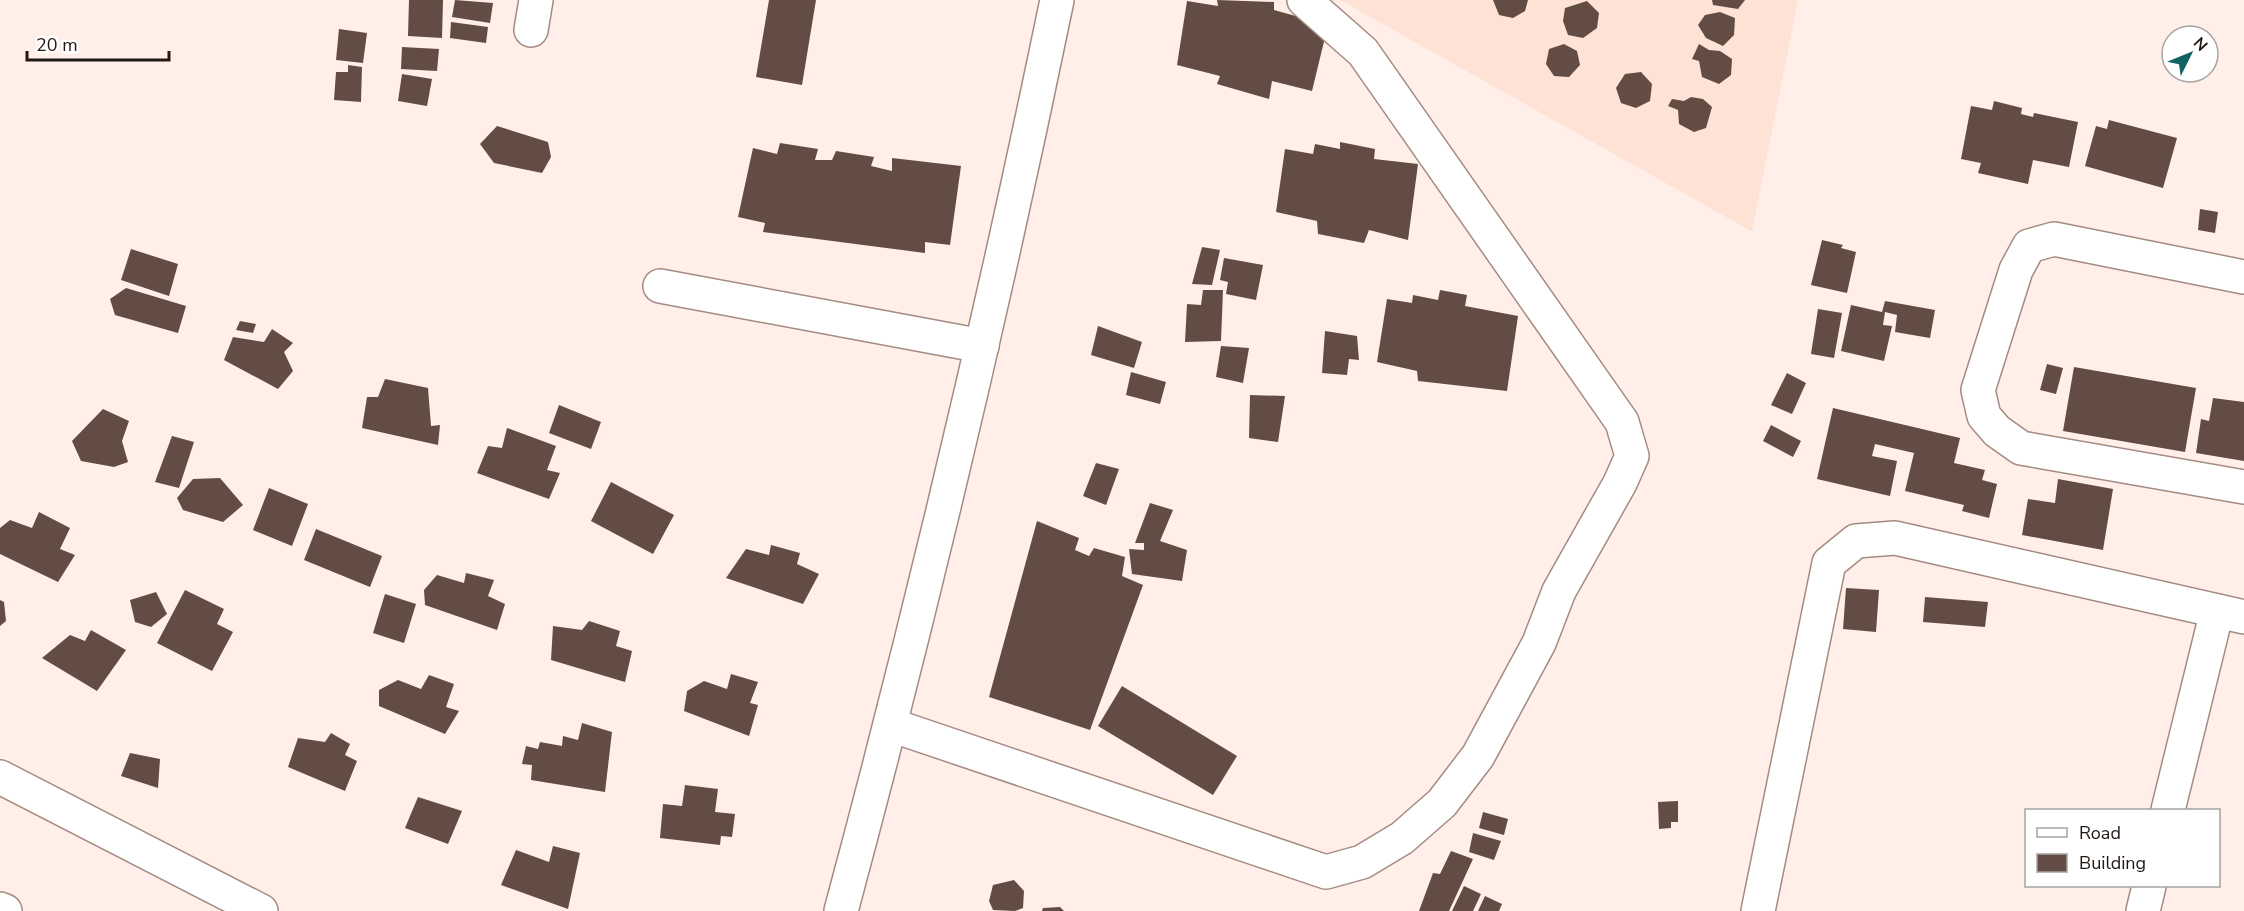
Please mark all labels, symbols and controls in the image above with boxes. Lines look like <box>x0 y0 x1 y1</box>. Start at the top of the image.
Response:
scale bar <box>27 24 170 62</box>
north arrow <box>2160 24 2220 84</box>
text: 20 m <box>36 33 78 57</box>
text: N <box>2188 33 2212 56</box>
legend <box>2025 809 2220 887</box>
text: Road <box>2079 821 2121 845</box>
text: Building <box>2079 851 2146 875</box>

